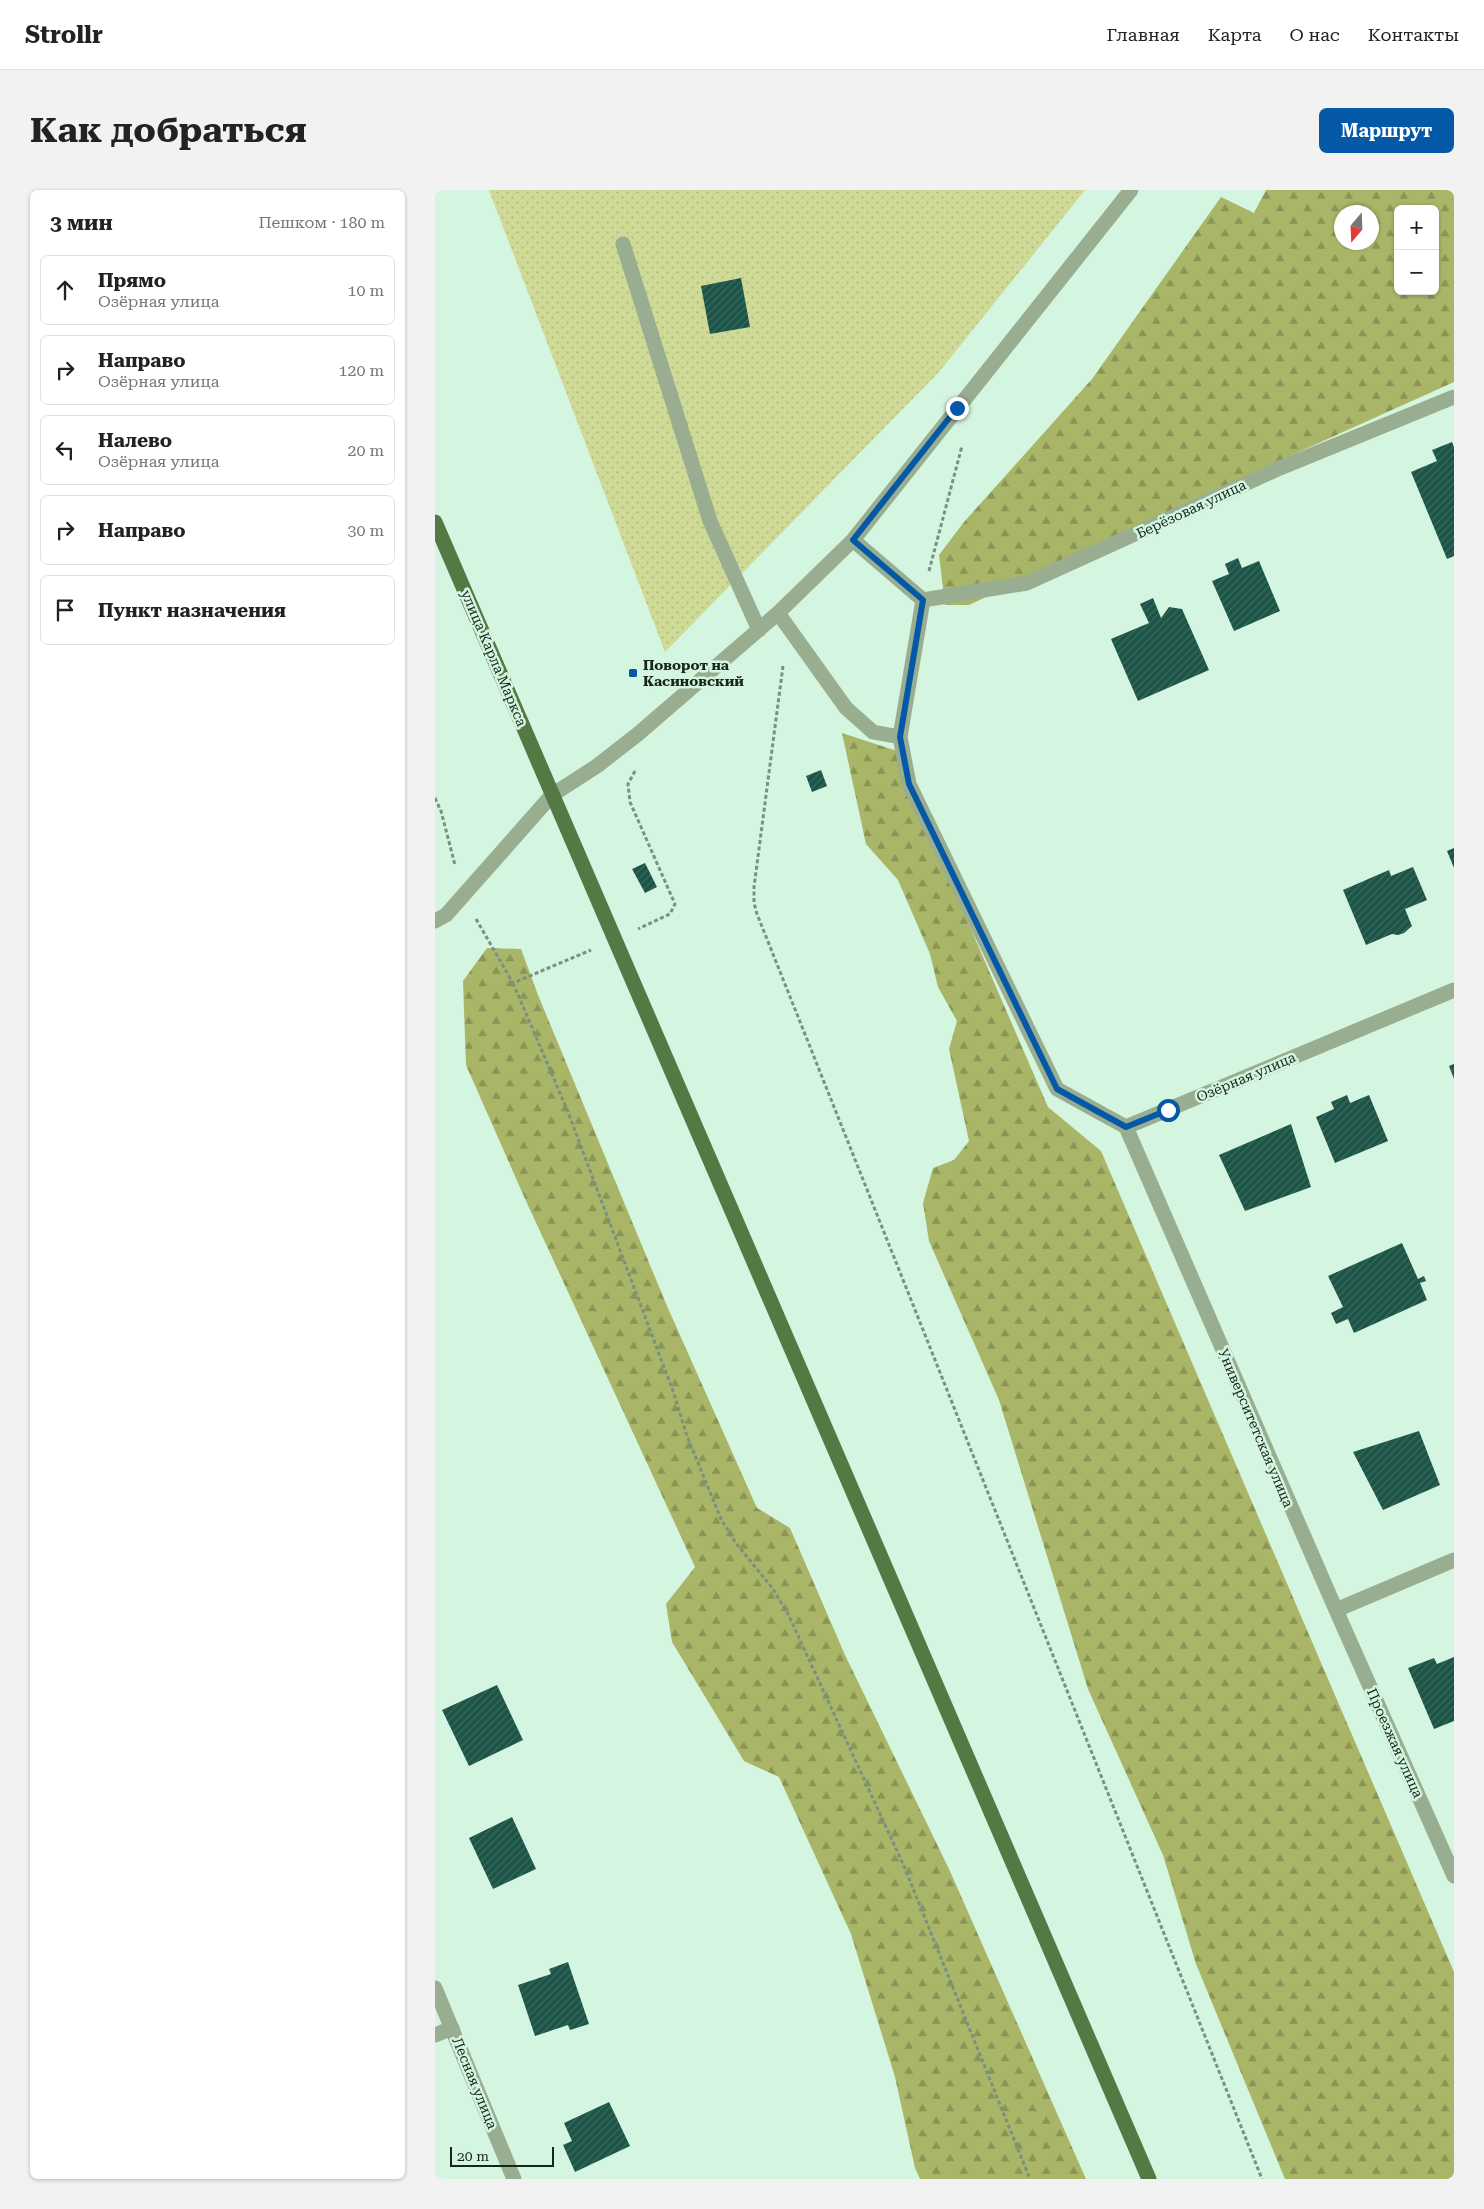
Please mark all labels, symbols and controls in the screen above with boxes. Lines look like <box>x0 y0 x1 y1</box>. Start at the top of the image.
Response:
text: Strollr <box>25 21 103 49</box>
text: Главная <box>1107 24 1180 45</box>
text: Карта <box>1208 24 1262 45</box>
text: О нас <box>1290 24 1340 45</box>
text: Контакты <box>1368 24 1459 45</box>
button: Маршрут <box>1319 108 1454 153</box>
text: Как добраться <box>30 110 307 151</box>
north arrow <box>1334 205 1379 250</box>
map controls <box>1394 205 1439 295</box>
button: + <box>1394 205 1439 250</box>
text: 3 мин <box>50 211 113 235</box>
text: Пешком · 180 m <box>258 213 385 232</box>
button: − <box>1394 250 1439 295</box>
text: Прямо <box>98 269 166 292</box>
icon: ahead <box>51 276 79 304</box>
text: 10 m <box>347 281 384 300</box>
text: Озёрная улица <box>98 292 219 311</box>
text: Направо <box>98 349 185 372</box>
icon: right <box>51 356 79 384</box>
text: 120 m <box>338 361 384 380</box>
text: Озёрная улица <box>98 372 219 391</box>
route end <box>946 397 969 420</box>
text: Налево <box>98 429 172 452</box>
icon: left <box>51 436 79 464</box>
text: 20 m <box>347 441 384 460</box>
text: Озёрная улица <box>98 452 219 471</box>
street label: Берёзовая улица <box>1134 476 1249 541</box>
icon: right <box>51 516 79 544</box>
text: Направо <box>98 519 185 542</box>
text: 30 m <box>347 521 384 540</box>
street label: улица Карла Маркса <box>458 587 530 729</box>
icon: arrive <box>51 596 79 624</box>
text: Пункт назначения <box>98 599 286 622</box>
place label: Поворот на Касиновский <box>643 657 744 689</box>
marker: Поворот на Касиновский <box>627 667 639 679</box>
street label: Озёрная улица <box>1194 1049 1298 1105</box>
route start <box>1157 1099 1180 1122</box>
street label: Университетская улица <box>1215 1346 1297 1510</box>
street label: Проезжая улица <box>1364 1686 1427 1801</box>
street label: Лесная улица <box>449 2035 501 2132</box>
scale bar <box>450 2144 554 2167</box>
text: 20 m <box>457 2148 489 2164</box>

